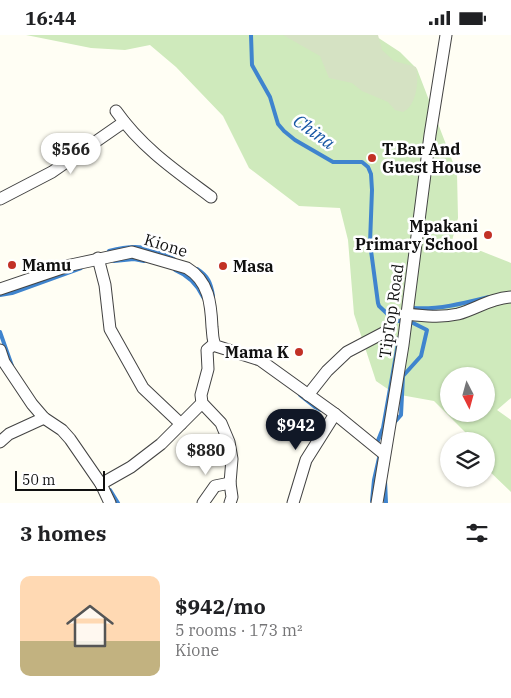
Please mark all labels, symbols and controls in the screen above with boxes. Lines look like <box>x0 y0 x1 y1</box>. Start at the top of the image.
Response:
text: 16:44 <box>25 6 76 30</box>
water label: China <box>289 109 340 154</box>
pin: $566 <box>41 133 101 175</box>
text: $566 <box>52 139 90 159</box>
place label: T.Bar And Guest House <box>382 139 481 177</box>
marker: T.Bar And Guest House <box>366 152 378 164</box>
place label: Mpakani Primary School <box>355 216 478 254</box>
street label: Kione <box>142 229 190 261</box>
marker: Mpakani Primary School <box>482 229 494 241</box>
place label: Mamu <box>22 255 71 275</box>
place label: Masa <box>233 256 274 276</box>
marker: Mamu <box>6 259 18 271</box>
marker: Masa <box>217 260 229 272</box>
street label: TipTop Road <box>374 262 408 359</box>
place label: Mama K <box>225 342 290 362</box>
marker: Mama K <box>293 346 305 358</box>
north arrow <box>440 367 495 423</box>
map controls <box>440 367 495 487</box>
pin: $942 <box>266 409 326 451</box>
text: $942 <box>277 415 315 435</box>
button: layers <box>440 432 495 487</box>
pin: $880 <box>176 433 236 476</box>
text: $880 <box>187 440 225 460</box>
scale bar <box>15 468 105 491</box>
text: 50 m <box>22 471 55 489</box>
text: 3 homes <box>20 519 106 547</box>
icon: filters <box>463 519 491 547</box>
text: $942/mo <box>175 592 266 620</box>
icon: home <box>60 596 120 656</box>
text: 5 rooms · 173 m² <box>175 620 303 640</box>
text: Kione <box>175 640 219 660</box>

